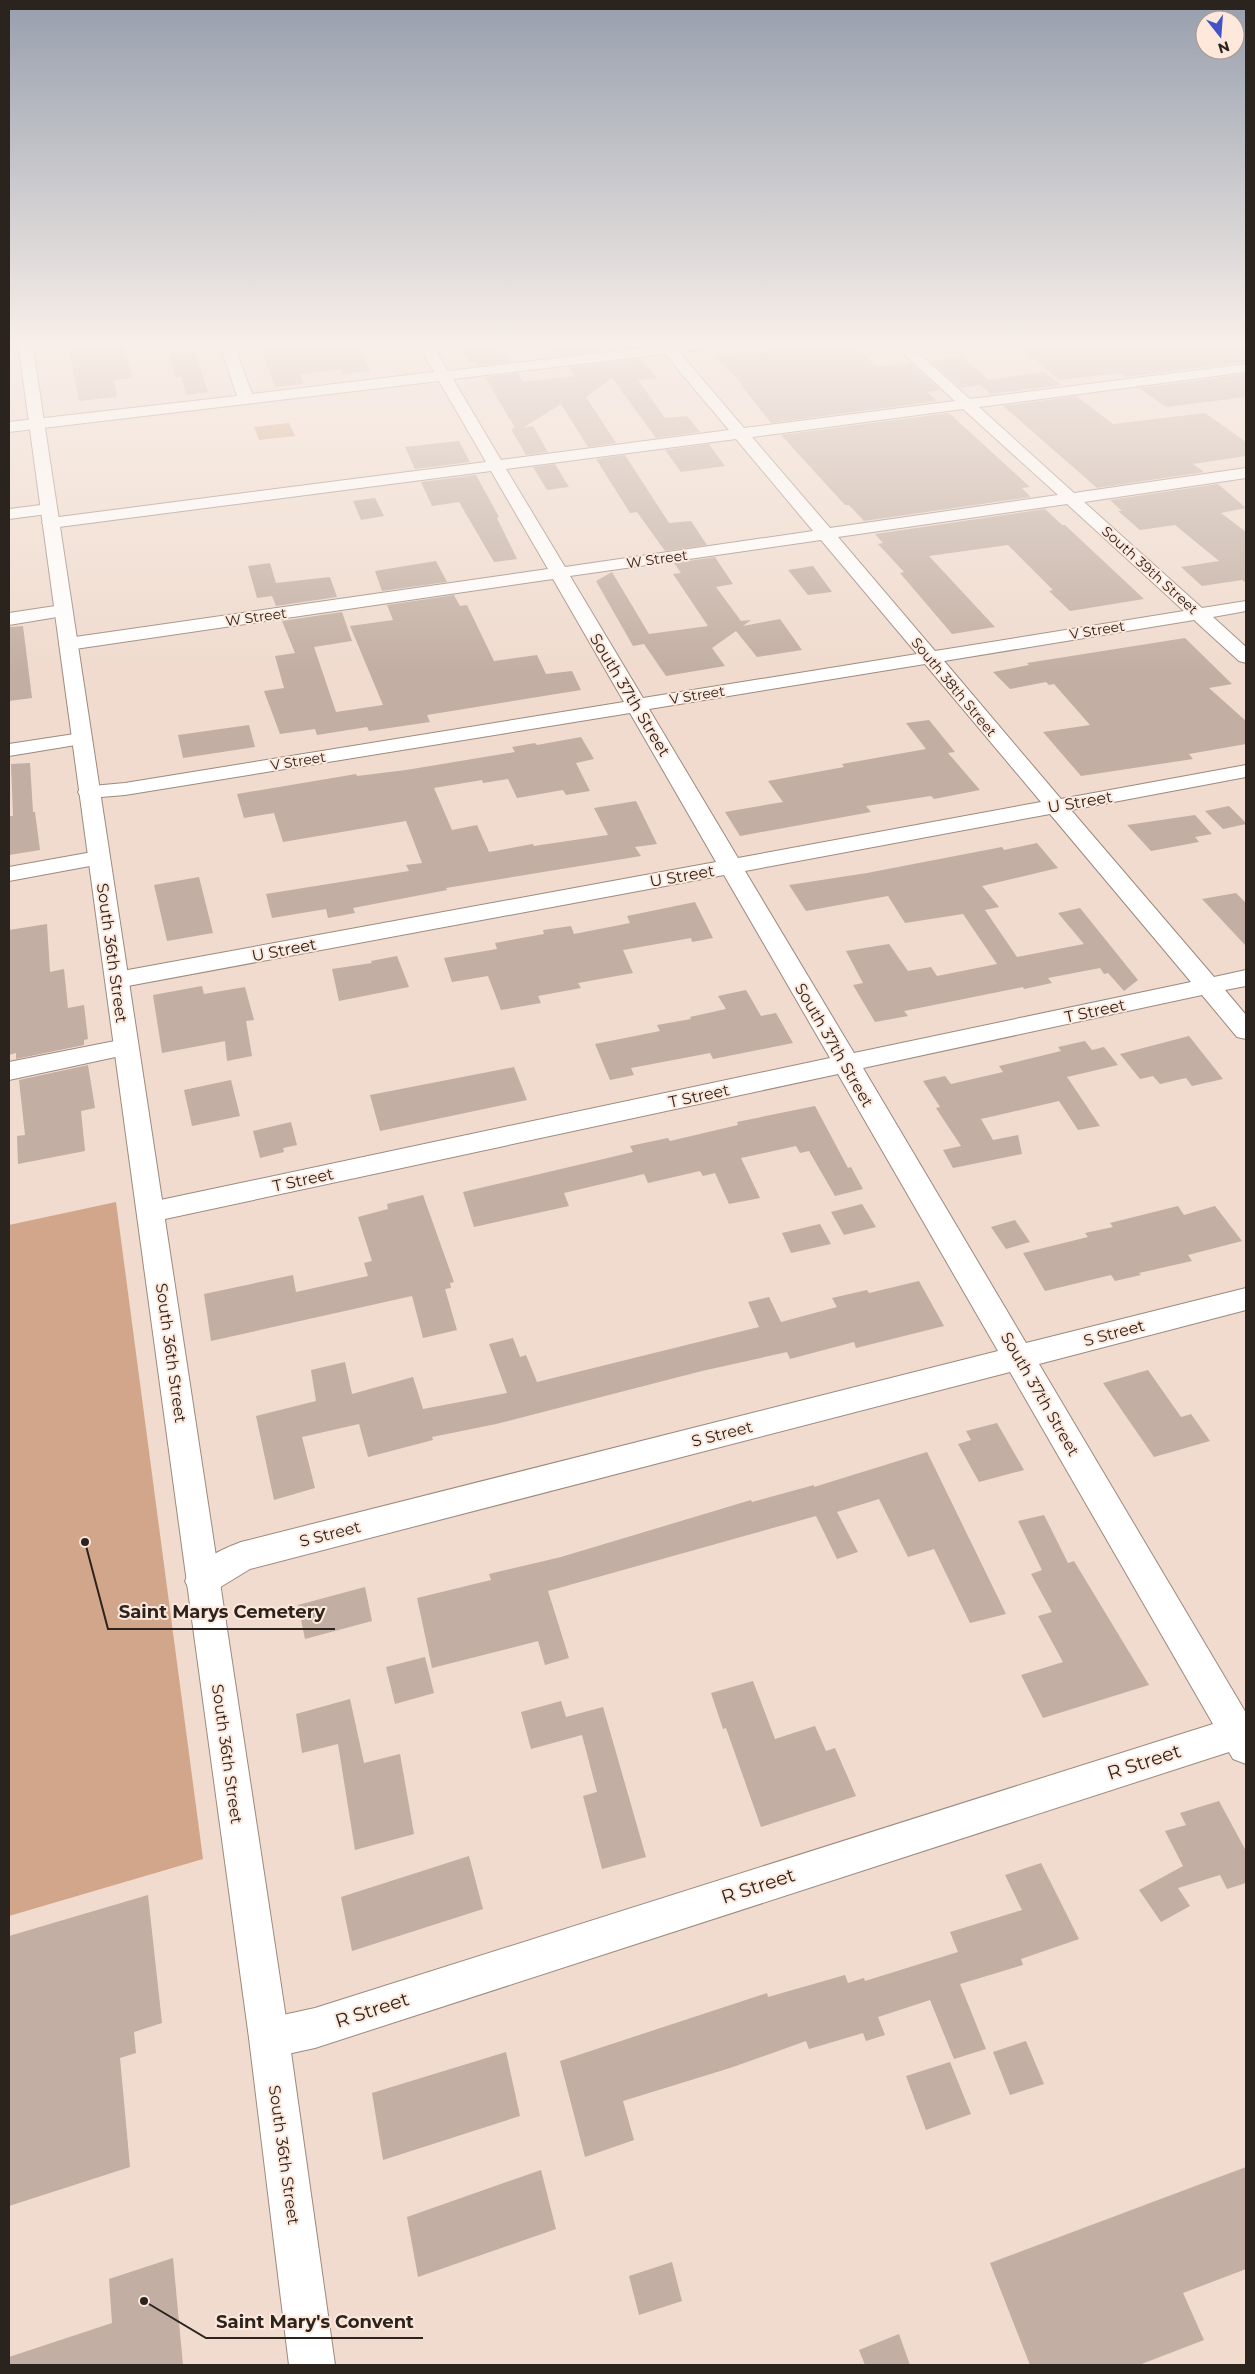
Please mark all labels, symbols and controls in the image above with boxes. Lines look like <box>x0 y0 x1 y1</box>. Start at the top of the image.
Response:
north arrow <box>1195 10 1245 60</box>
text: N <box>1216 37 1232 58</box>
street label: South 39th Street <box>1098 522 1202 618</box>
street label: W Street <box>625 546 689 572</box>
street label: W Street <box>224 604 288 630</box>
street label: V Street <box>1068 617 1126 643</box>
street label: South 37th Street <box>586 630 674 760</box>
street label: South 38th Street <box>907 634 1001 740</box>
street label: V Street <box>668 682 726 708</box>
street label: V Street <box>269 748 327 774</box>
street label: U Street <box>1046 787 1114 817</box>
street label: U Street <box>648 861 716 891</box>
street label: South 36th Street <box>93 882 131 1025</box>
street label: U Street <box>250 934 318 966</box>
street label: South 37th Street <box>791 980 877 1111</box>
street label: T Street <box>1063 995 1128 1027</box>
street label: T Street <box>667 1080 732 1112</box>
street label: T Street <box>271 1164 336 1196</box>
street label: South 36th Street <box>152 1282 190 1425</box>
street label: S Street <box>1081 1316 1147 1350</box>
street label: South 37th Street <box>997 1329 1083 1460</box>
street label: S Street <box>689 1417 755 1451</box>
street label: S Street <box>297 1517 363 1551</box>
callout: Saint Marys Cemetery <box>108 1596 335 1629</box>
text: Saint Marys Cemetery <box>119 1601 325 1623</box>
street label: South 36th Street <box>208 1683 246 1826</box>
street label: R Street <box>1104 1739 1184 1785</box>
street label: R Street <box>718 1863 798 1909</box>
street label: R Street <box>332 1987 412 2033</box>
street label: South 36th Street <box>265 2084 303 2227</box>
callout: Saint Mary's Convent <box>206 2305 423 2338</box>
text: Saint Mary's Convent <box>216 2311 414 2333</box>

